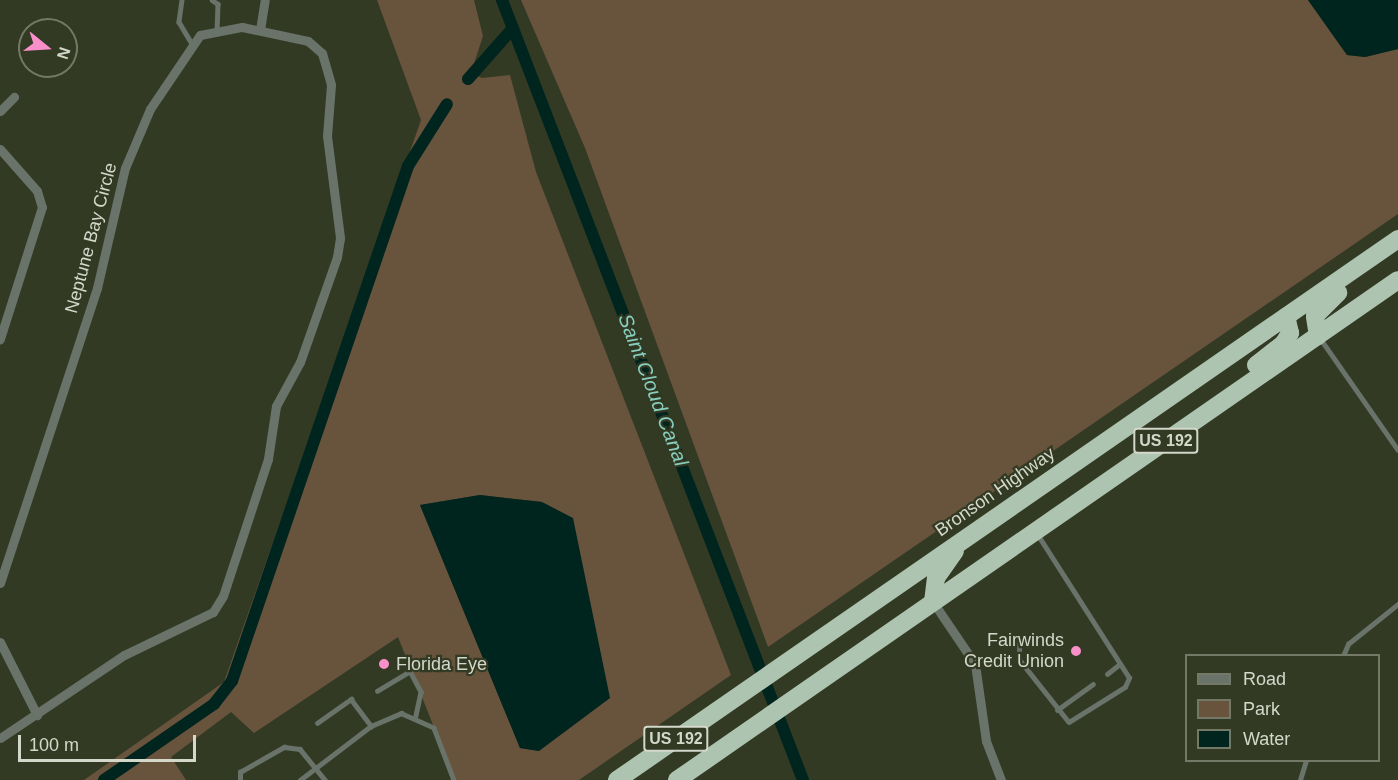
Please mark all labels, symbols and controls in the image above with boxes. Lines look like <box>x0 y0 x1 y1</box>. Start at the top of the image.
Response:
north arrow <box>18 18 78 78</box>
text: N <box>54 45 74 61</box>
street label: Neptune Bay Circle <box>60 160 122 316</box>
water label: Saint Cloud Canal <box>613 310 693 470</box>
road number: US 192 <box>1133 428 1199 454</box>
street label: Bronson Highway <box>931 443 1059 541</box>
place label: Fairwinds Credit Union <box>964 630 1064 672</box>
marker: Fairwinds Credit Union <box>1069 644 1083 658</box>
place label: Florida Eye <box>396 653 487 675</box>
legend <box>1185 654 1380 762</box>
marker: Florida Eye <box>377 657 391 671</box>
text: Road <box>1243 669 1286 689</box>
text: Park <box>1243 699 1280 719</box>
scale bar <box>21 723 200 761</box>
road number: US 192 <box>643 726 709 752</box>
text: Water <box>1243 729 1290 749</box>
text: 100 m <box>29 735 79 755</box>

